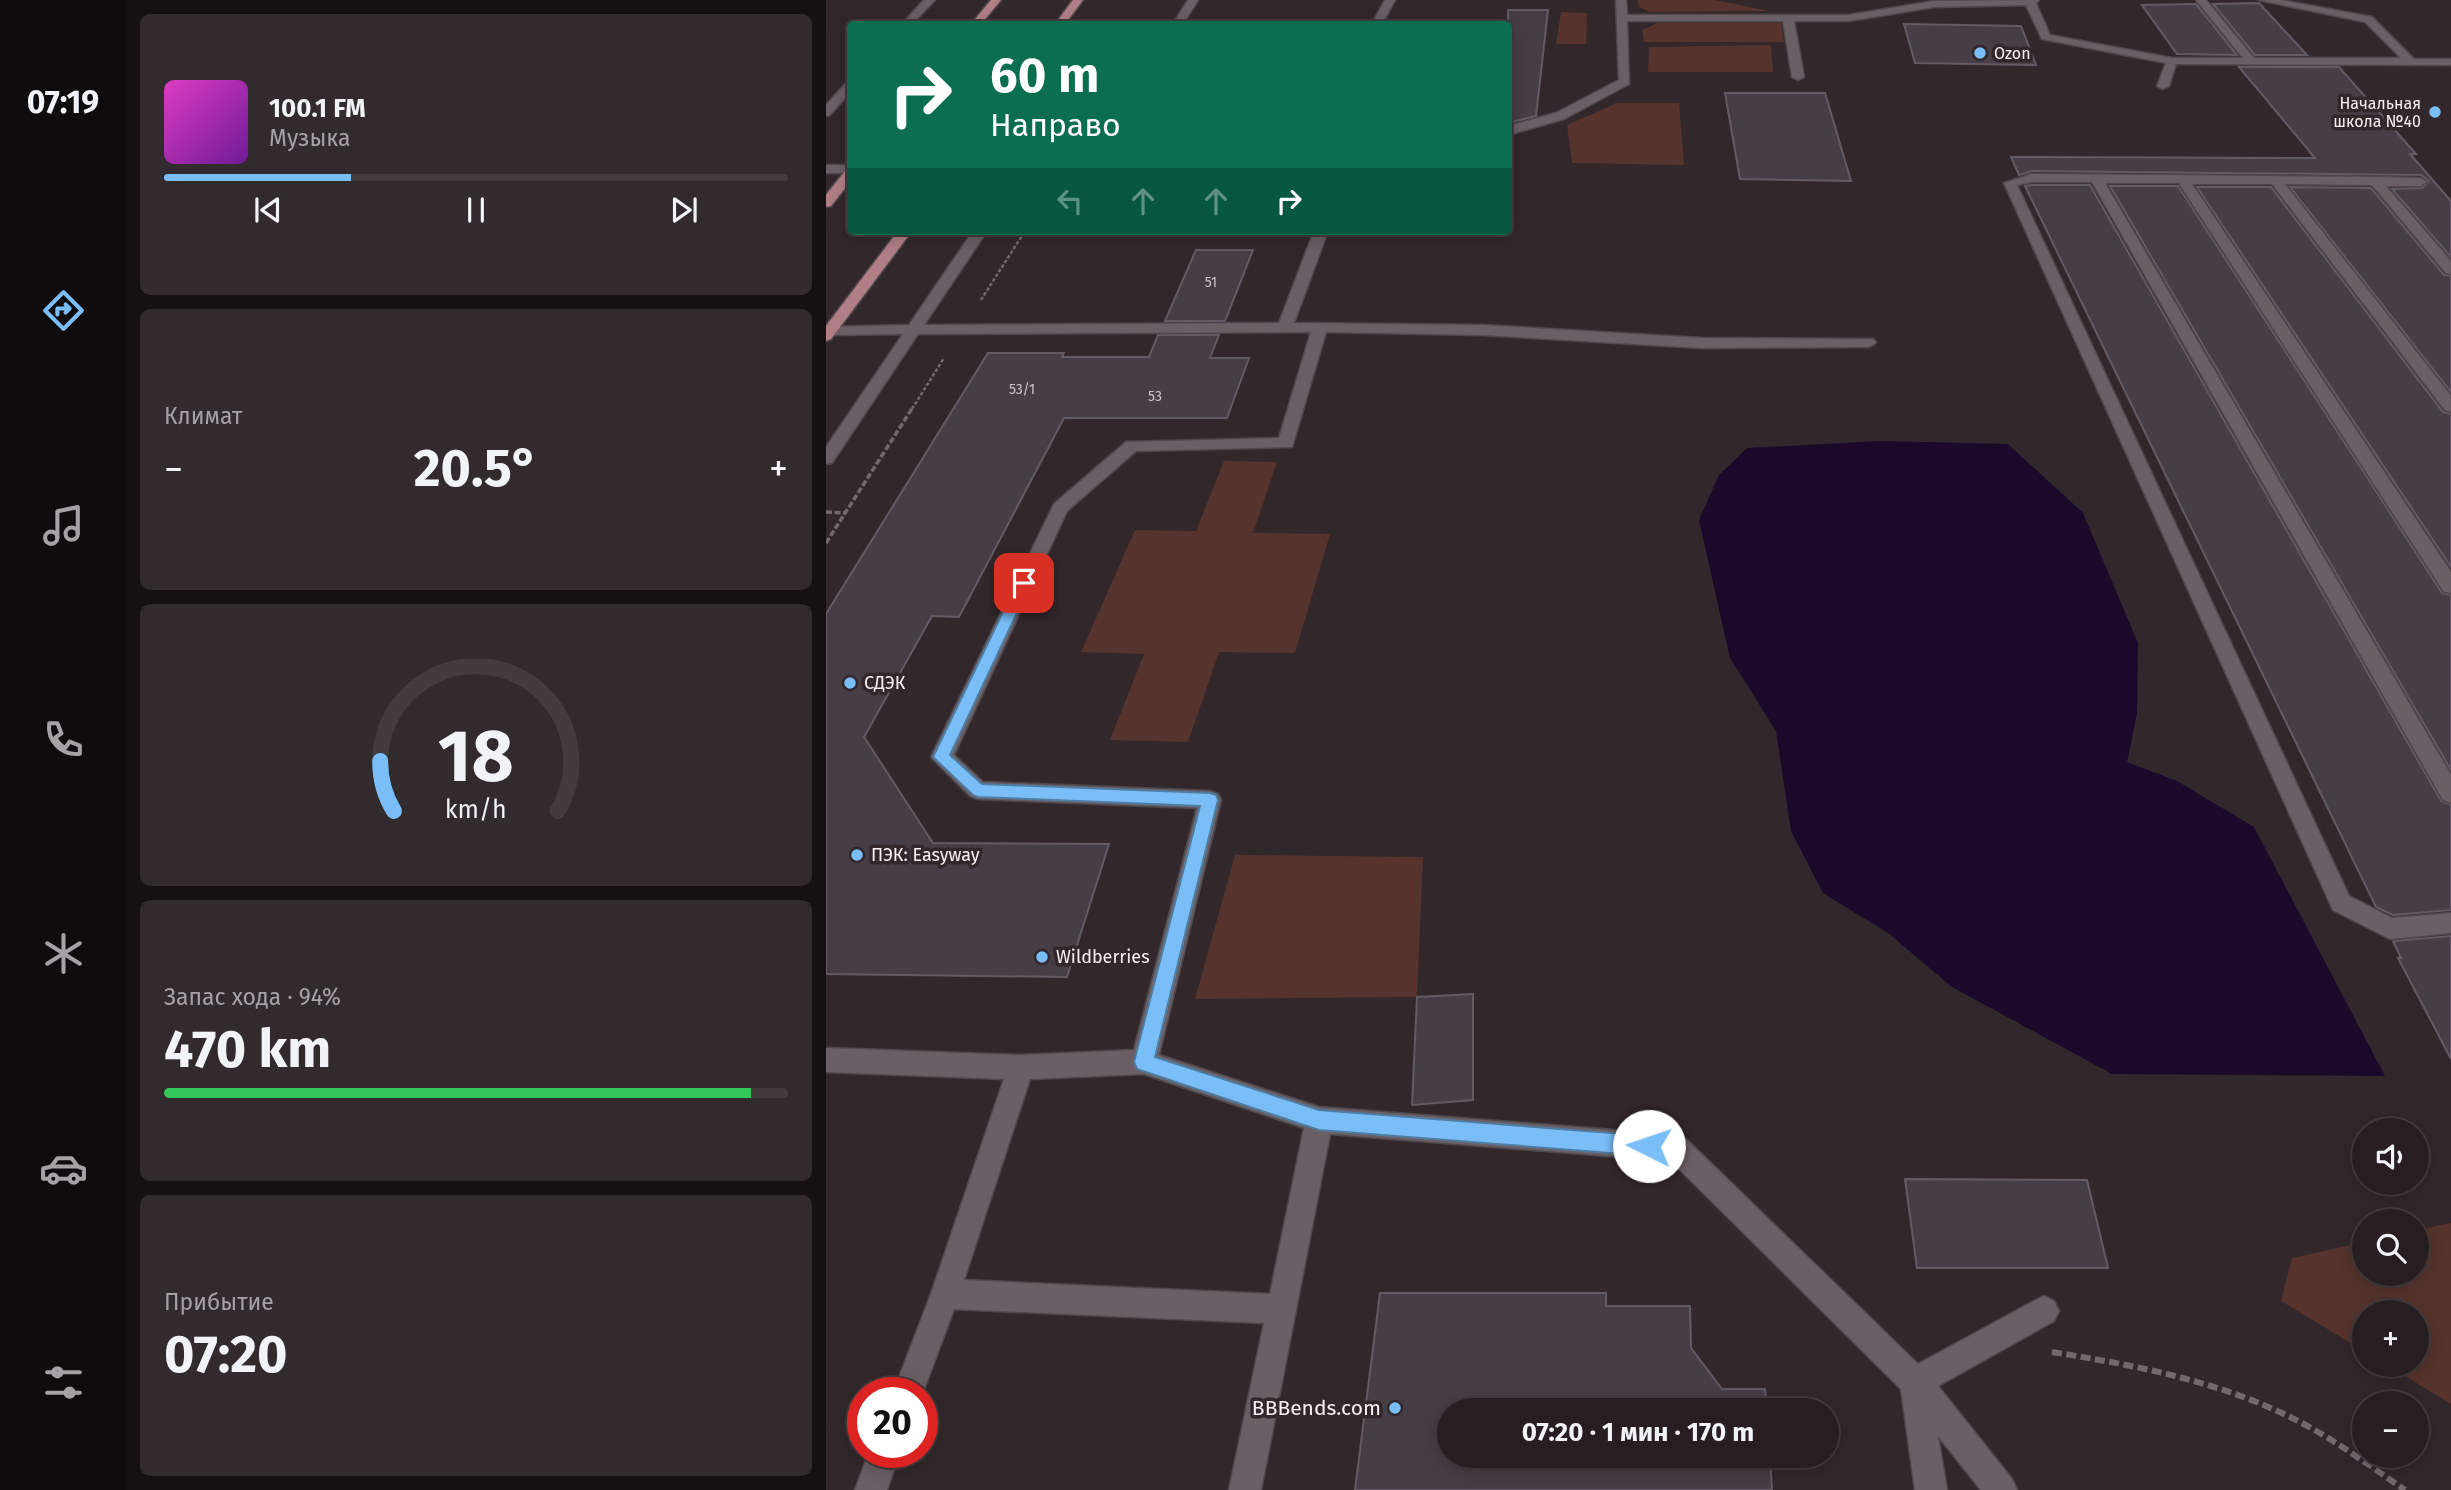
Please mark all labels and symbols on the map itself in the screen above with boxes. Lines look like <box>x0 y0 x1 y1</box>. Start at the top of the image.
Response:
place label: Ozon <box>1994 44 2031 63</box>
marker: Ozon <box>1972 45 1988 61</box>
place label: Начальная школа №40 <box>2333 94 2421 131</box>
marker: Начальная школа №40 <box>2427 104 2443 120</box>
house number: 51 <box>1205 274 1217 291</box>
house number: 53/1 <box>1009 381 1035 398</box>
house number: 53 <box>1148 388 1162 405</box>
pin <box>994 553 1054 613</box>
place label: СДЭК <box>864 672 906 694</box>
marker: СДЭК <box>842 675 858 691</box>
place label: ПЭК: Easyway <box>871 844 980 866</box>
marker: ПЭК: Easyway <box>849 847 865 863</box>
place label: Wildberries <box>1056 946 1150 968</box>
marker: Wildberries <box>1034 949 1050 965</box>
position arrow <box>1612 1109 1686 1183</box>
speed limit sign: 20 <box>847 1377 938 1468</box>
place label: BBBends.com <box>1252 1395 1381 1421</box>
marker: BBBends.com <box>1387 1400 1403 1416</box>

